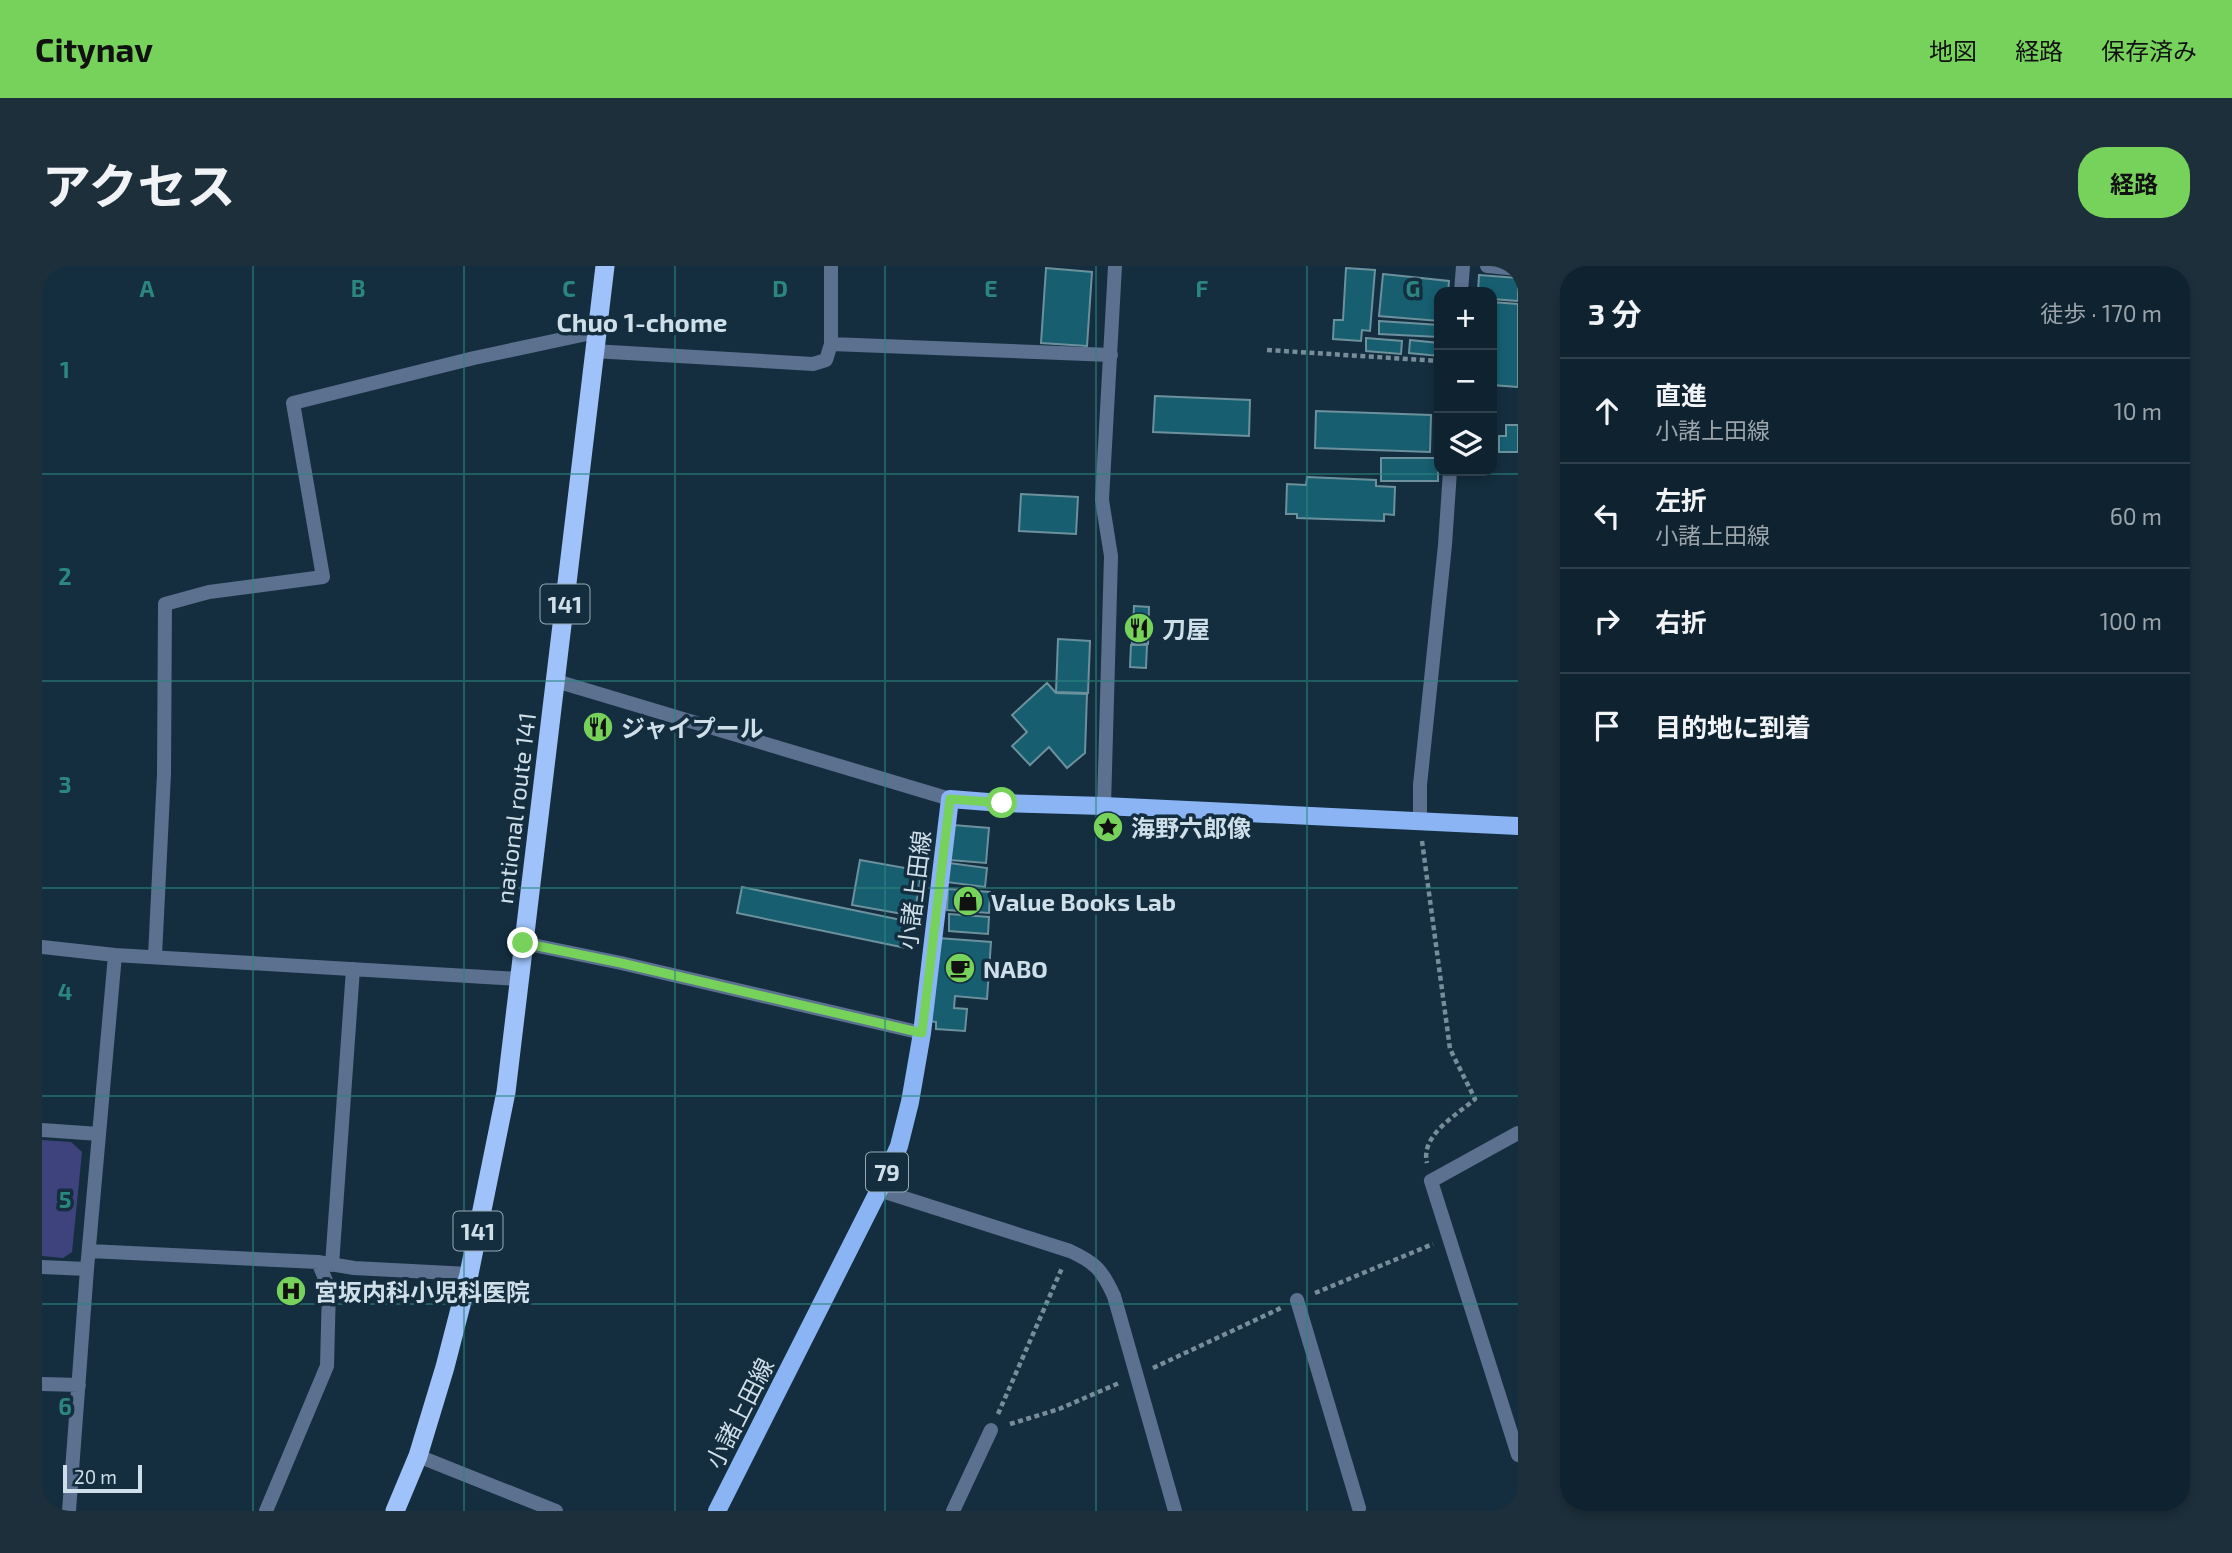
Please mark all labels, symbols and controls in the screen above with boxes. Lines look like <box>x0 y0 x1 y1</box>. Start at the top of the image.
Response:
text: Citynav <box>35 29 153 69</box>
text: 地図 <box>1929 36 1977 65</box>
text: 経路 <box>2015 36 2063 65</box>
text: 保存済み <box>2101 36 2197 65</box>
button: 経路 <box>2078 147 2190 218</box>
text: アクセス <box>42 155 236 214</box>
text: A <box>139 274 155 302</box>
text: B <box>351 274 365 302</box>
text: C <box>562 274 576 302</box>
text: D <box>772 274 788 302</box>
text: E <box>984 274 998 302</box>
text: F <box>1196 274 1209 302</box>
text: G <box>1406 274 1420 302</box>
map controls <box>1434 287 1497 476</box>
button: + <box>1434 287 1497 350</box>
text: 3 分 <box>1588 295 1642 331</box>
text: 徒歩 · 170 m <box>2040 299 2162 327</box>
district label: Chuo 1-chome <box>556 306 728 337</box>
button: − <box>1434 350 1497 413</box>
text: 1 <box>60 355 70 383</box>
text: 直進 <box>1655 379 1707 410</box>
icon: ahead <box>1588 392 1626 430</box>
text: 10 m <box>2114 397 2162 425</box>
button: layers <box>1434 413 1497 476</box>
text: 小諸上田線 <box>1655 416 1770 444</box>
text: 左折 <box>1655 484 1707 515</box>
icon: left <box>1588 497 1626 535</box>
text: 60 m <box>2110 502 2162 530</box>
text: 小諸上田線 <box>1655 521 1770 549</box>
text: 2 <box>58 562 72 590</box>
road number: 141 <box>540 584 590 624</box>
icon: right <box>1588 602 1626 640</box>
text: 右折 <box>1655 606 1707 637</box>
text: 100 m <box>2100 607 2162 635</box>
restaurant icon: 刀屋 <box>1122 611 1156 645</box>
place label: 刀屋 <box>1162 614 1210 643</box>
icon: arrive <box>1588 707 1626 745</box>
restaurant icon: ジャイプール <box>581 710 615 744</box>
street label: national route 141 <box>489 711 541 905</box>
text: 目的地に到着 <box>1655 711 1811 742</box>
place label: ジャイプール <box>621 713 764 742</box>
text: 3 <box>58 770 72 798</box>
route start <box>986 787 1017 818</box>
place icon: 海野六郎像 <box>1091 810 1125 844</box>
place label: 海野六郎像 <box>1131 813 1251 842</box>
street label: 小諸上田線 <box>892 829 936 951</box>
shop icon: Value Books Lab <box>951 884 985 918</box>
place label: Value Books Lab <box>991 887 1176 916</box>
route end <box>507 927 538 958</box>
cafe icon: NABO <box>943 951 977 985</box>
place label: NABO <box>983 954 1048 983</box>
text: 4 <box>58 977 72 1005</box>
road number: 79 <box>866 1152 908 1191</box>
text: 5 <box>59 1185 71 1213</box>
road number: 141 <box>454 1212 502 1250</box>
hospital icon: 宮坂内科小児科医院 <box>274 1274 308 1308</box>
place label: 宮坂内科小児科医院 <box>314 1277 530 1306</box>
street label: 小諸上田線 <box>699 1353 779 1473</box>
text: 6 <box>58 1392 72 1420</box>
scale bar <box>63 1462 142 1494</box>
text: 20 m <box>74 1465 117 1488</box>

